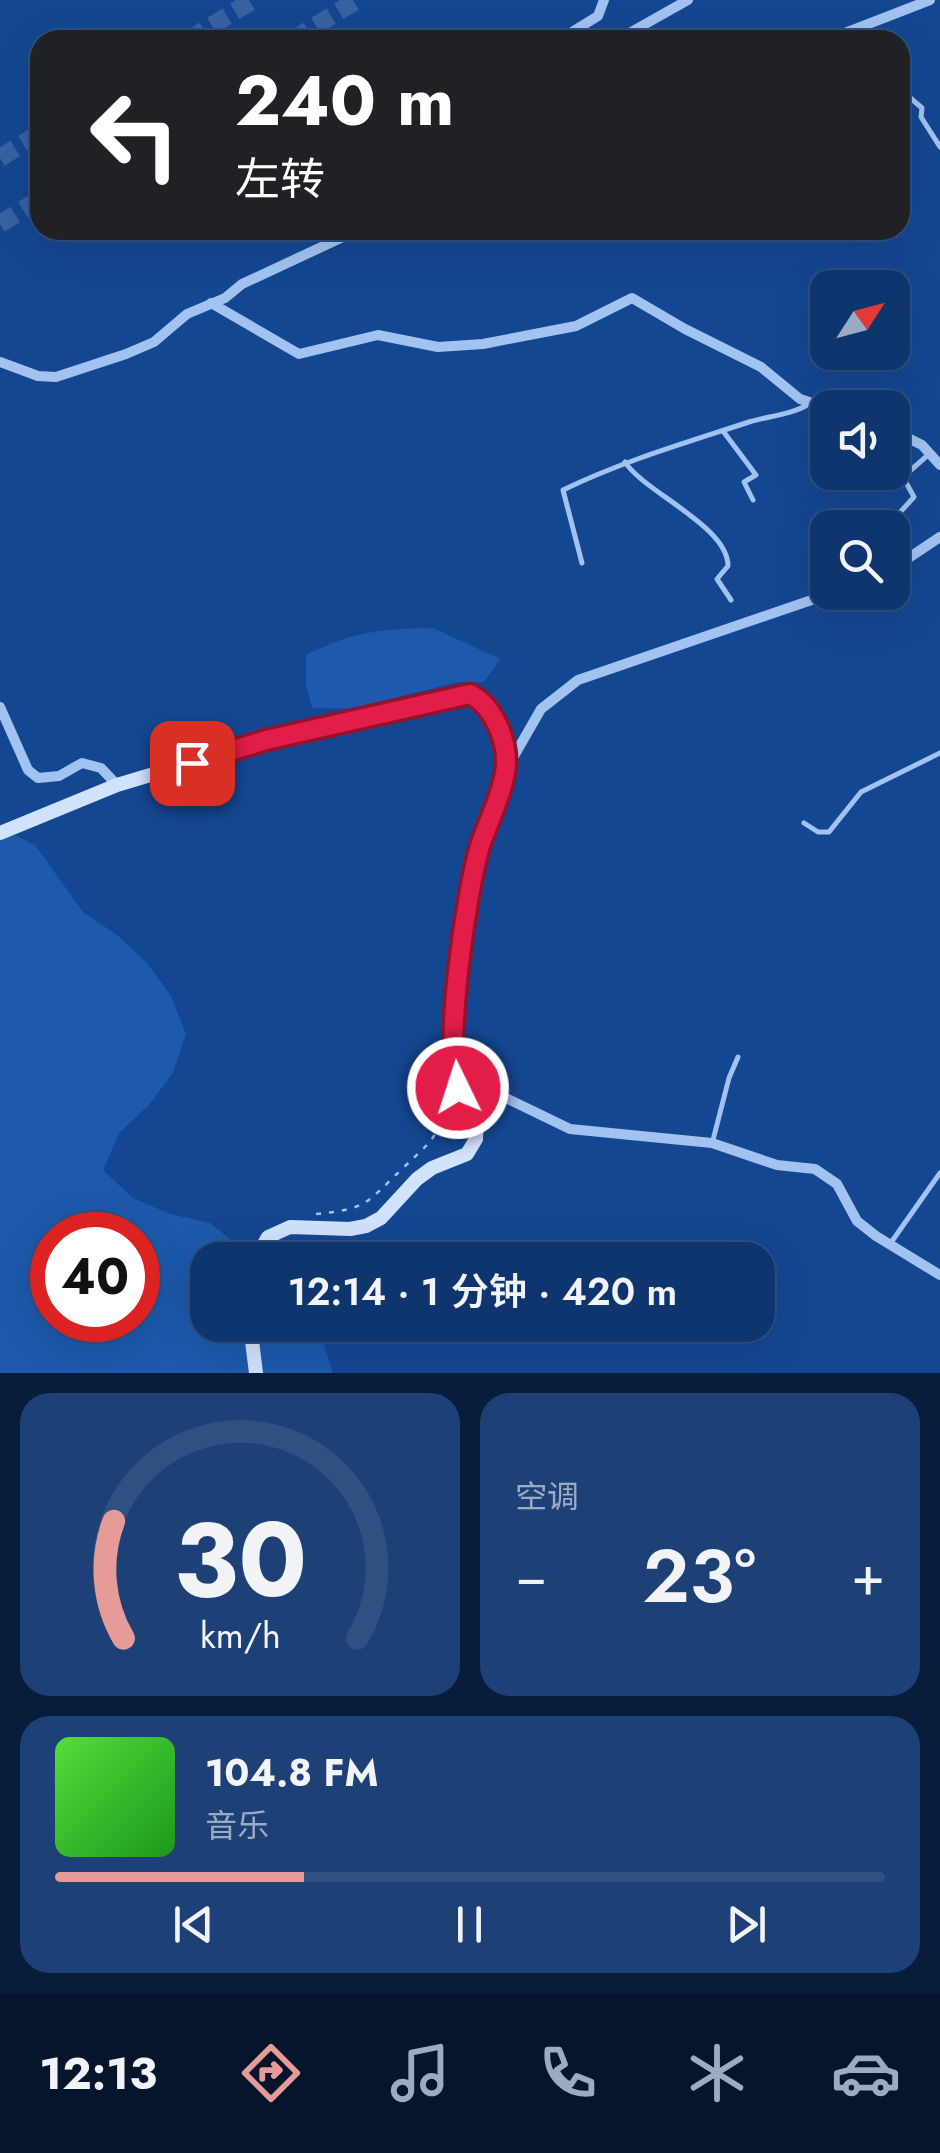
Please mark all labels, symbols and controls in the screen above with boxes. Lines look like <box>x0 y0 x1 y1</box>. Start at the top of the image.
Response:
text: 240 m <box>235 50 455 151</box>
icon: left <box>70 70 200 200</box>
text: 左转 <box>235 147 325 212</box>
north arrow <box>810 270 910 370</box>
map controls <box>810 270 910 610</box>
button: sound <box>810 390 910 490</box>
button: search <box>810 510 910 610</box>
pin <box>150 721 235 806</box>
icon: arrive <box>165 736 220 791</box>
position arrow <box>406 1036 510 1140</box>
speed limit sign: 40 <box>30 1212 160 1342</box>
text: 12:14 · 1 分钟 · 420 m <box>288 1264 677 1319</box>
text: 空调 <box>515 1474 579 1520</box>
text: 30 <box>173 1485 307 1635</box>
text: 23° <box>642 1522 756 1630</box>
text: − <box>515 1536 547 1616</box>
text: + <box>851 1536 885 1616</box>
text: km/h <box>200 1610 280 1661</box>
text: 104.8 FM <box>205 1745 378 1800</box>
text: 音乐 <box>205 1803 269 1849</box>
icon: previous <box>166 1897 221 1952</box>
icon: pause <box>442 1897 497 1952</box>
icon: next <box>719 1897 774 1952</box>
icon: directions <box>236 2038 306 2108</box>
icon: music <box>385 2038 455 2108</box>
icon: phone <box>533 2038 603 2108</box>
icon: climate <box>682 2038 752 2108</box>
icon: car <box>831 2038 901 2108</box>
text: 12:13 <box>39 2041 157 2106</box>

